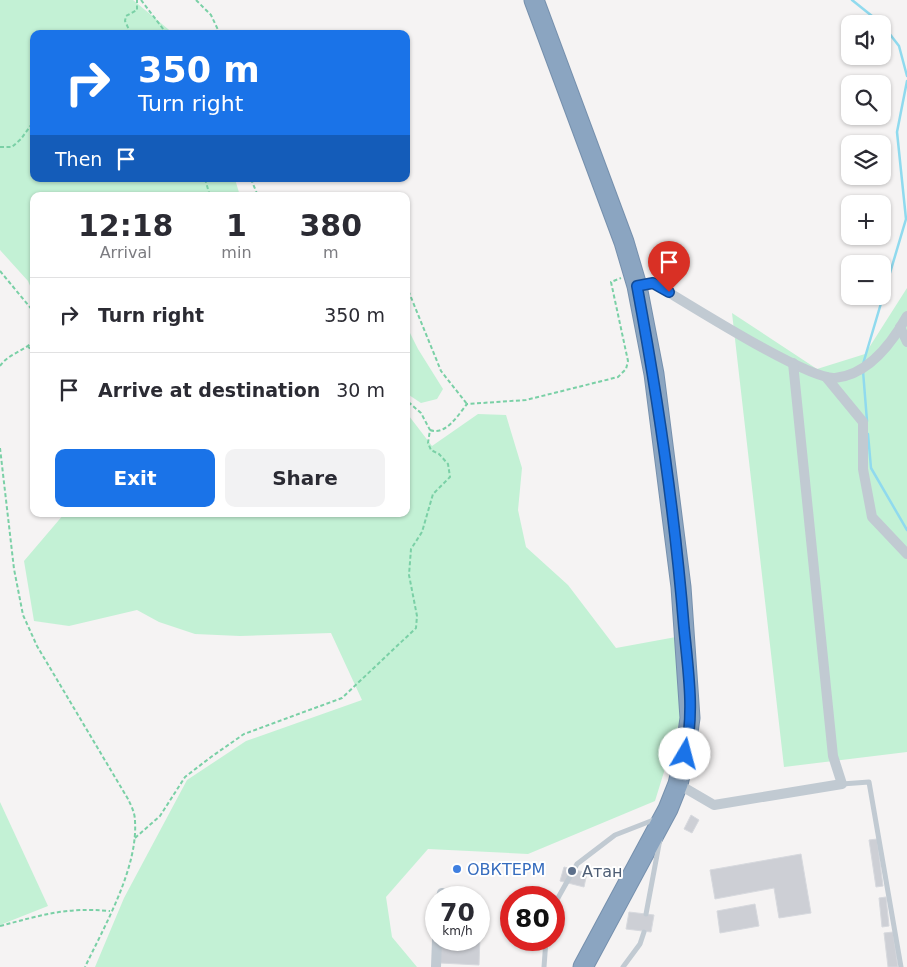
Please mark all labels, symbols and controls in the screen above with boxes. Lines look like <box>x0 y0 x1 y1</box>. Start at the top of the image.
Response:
map controls <box>841 15 891 305</box>
button: sound <box>841 15 891 65</box>
icon: right <box>55 50 120 115</box>
text: 350 m <box>138 50 260 90</box>
button: search <box>841 75 891 125</box>
text: Turn right <box>138 91 243 116</box>
button: layers <box>841 135 891 185</box>
icon: arrive <box>112 145 140 173</box>
text: Then <box>55 148 102 170</box>
button: + <box>841 195 891 245</box>
text: 12:18 <box>78 208 173 243</box>
text: 1 <box>226 208 247 243</box>
text: 380 <box>299 208 362 243</box>
pin <box>648 241 690 292</box>
text: Arrival <box>100 243 152 262</box>
text: min <box>221 243 252 262</box>
text: m <box>323 243 339 262</box>
icon: arrive <box>655 248 683 276</box>
button: − <box>841 255 891 305</box>
icon: right <box>55 301 83 329</box>
text: Turn right <box>98 304 204 326</box>
text: 350 m <box>324 304 385 326</box>
icon: arrive <box>55 376 83 404</box>
text: Arrive at destination <box>98 379 320 401</box>
text: 30 m <box>336 379 385 401</box>
button: Exit <box>55 449 215 507</box>
button: Share <box>225 449 385 507</box>
position arrow <box>658 727 710 779</box>
place label: ОВКТЕРМ <box>467 860 545 879</box>
place label: Атан <box>582 862 623 881</box>
marker: ОВКТЕРМ <box>451 863 463 875</box>
marker: Атан <box>566 865 578 877</box>
speed limit sign: 80 <box>500 886 565 951</box>
text: 70 <box>440 898 475 927</box>
text: km/h <box>442 924 473 938</box>

